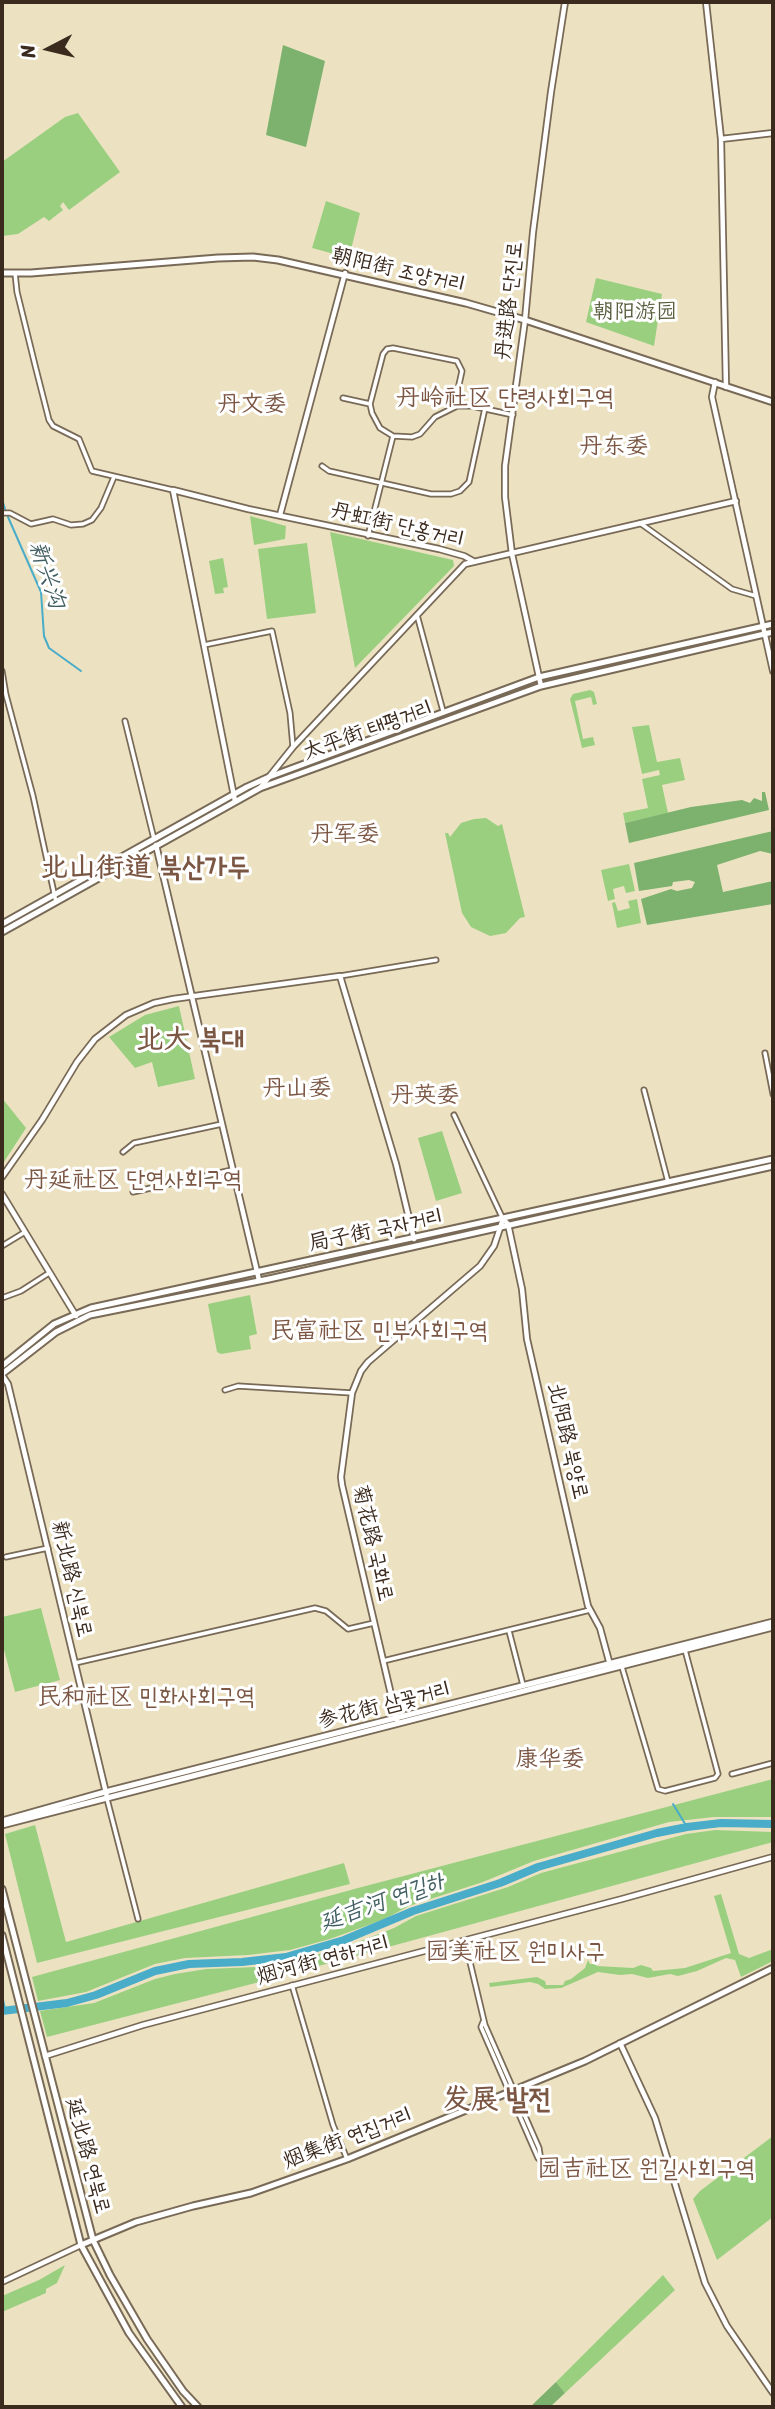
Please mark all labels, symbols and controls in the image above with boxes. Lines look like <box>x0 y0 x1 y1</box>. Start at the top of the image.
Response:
north arrow <box>14 14 84 84</box>
text: N <box>10 43 45 60</box>
street label: 丹进路 단진로 <box>491 240 529 362</box>
street label: 朝阳街 조양거리 <box>329 243 467 299</box>
park label: 朝阳游园 <box>593 300 677 326</box>
district label: 丹岭社区 단령사회구역 <box>396 385 614 413</box>
district label: 丹文委 <box>218 391 286 419</box>
district label: 丹东委 <box>580 433 648 461</box>
street label: 丹虹街 단홍거리 <box>328 498 466 554</box>
water label: 新兴沟 <box>22 538 70 612</box>
street label: 太平街 태평거리 <box>300 696 436 766</box>
district label: 丹军委 <box>311 821 379 849</box>
district label: 北山街道 북산가두 <box>40 852 250 886</box>
district label: 北大 북대 <box>136 1024 244 1058</box>
district label: 丹山委 <box>263 1075 331 1103</box>
district label: 丹英委 <box>391 1082 459 1110</box>
district label: 丹延社区 단연사회구역 <box>24 1167 242 1195</box>
street label: 局子街 국자거리 <box>307 1205 445 1257</box>
district label: 民富社区 민부사회구역 <box>270 1318 488 1346</box>
street label: 北阳路 북양로 <box>541 1380 593 1502</box>
street label: 菊花路 국화로 <box>346 1482 398 1604</box>
street label: 新北路 신북로 <box>45 1518 97 1640</box>
street label: 参花街 삼꽃거리 <box>315 1677 453 1735</box>
district label: 民和社区 민화사회구역 <box>37 1684 255 1712</box>
district label: 康华委 <box>516 1746 584 1774</box>
water label: 延吉河 연길하 <box>316 1868 448 1938</box>
street label: 烟河街 연하거리 <box>254 1931 392 1991</box>
district label: 园美社区 원미사구 <box>425 1939 605 1967</box>
district label: 发展 발전 <box>443 2084 551 2118</box>
street label: 延北路 연북로 <box>59 2095 115 2217</box>
street label: 烟集街 연집거리 <box>280 2103 416 2175</box>
district label: 园吉社区 원길사회구역 <box>537 2156 755 2184</box>

